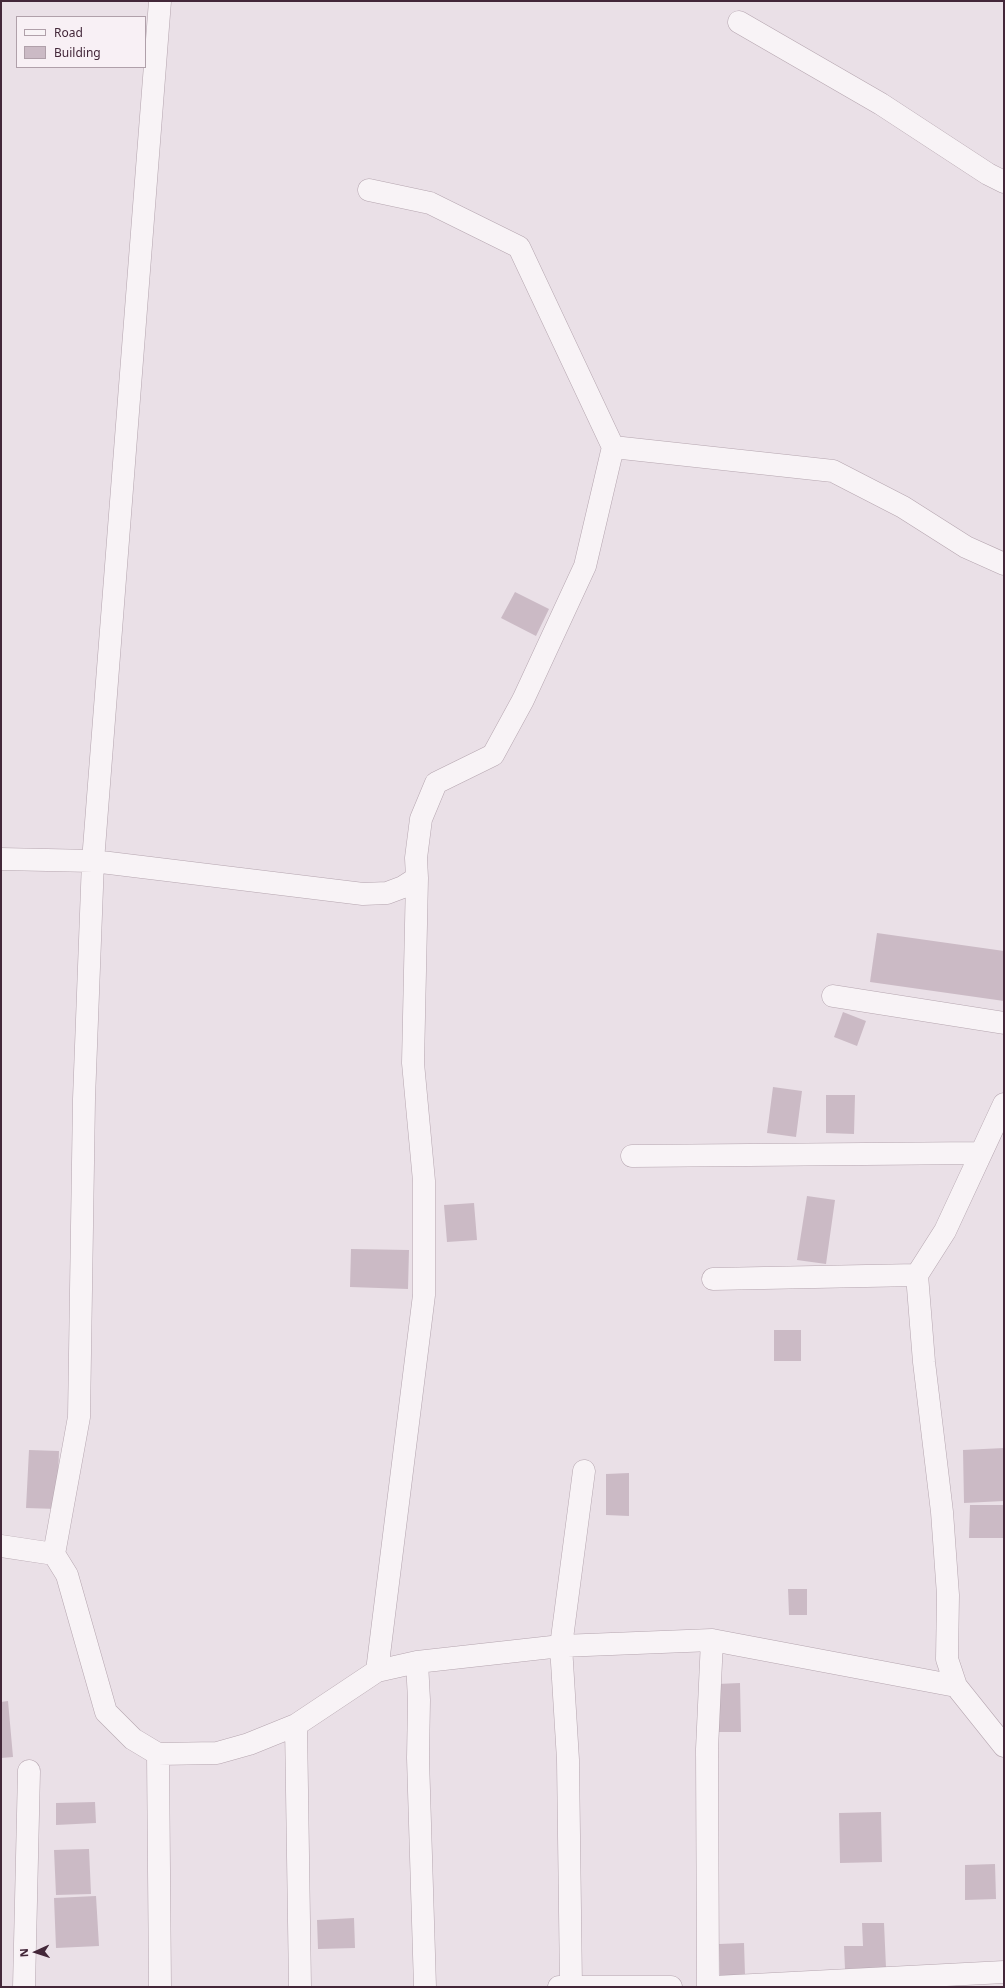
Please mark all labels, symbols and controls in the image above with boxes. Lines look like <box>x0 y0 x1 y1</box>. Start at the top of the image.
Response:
legend <box>16 16 146 68</box>
text: Road <box>54 24 83 41</box>
text: Building <box>54 44 101 61</box>
north arrow <box>16 1932 56 1972</box>
text: N <box>16 1948 31 1958</box>

